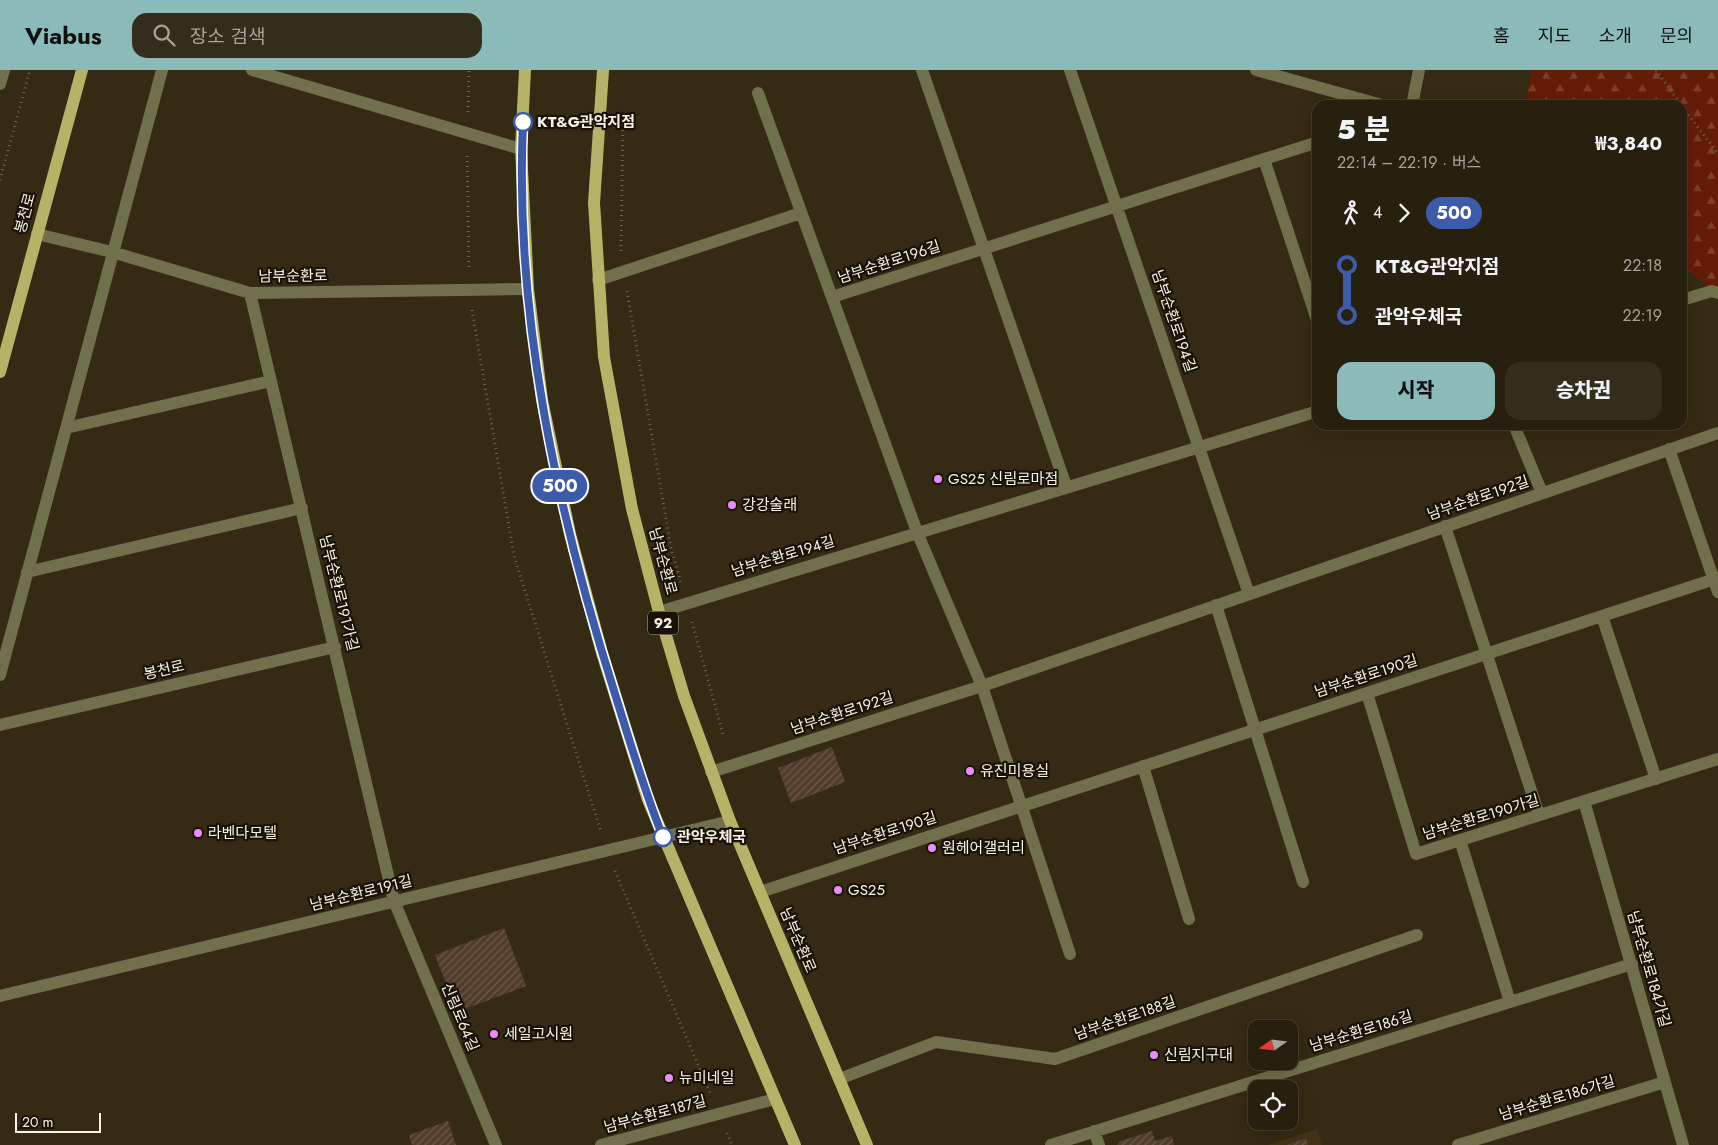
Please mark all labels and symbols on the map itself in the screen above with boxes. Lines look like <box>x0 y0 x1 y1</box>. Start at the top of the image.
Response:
place label: KT&G관악지점 <box>537 111 635 133</box>
marker: KT&G관악지점 <box>513 112 533 132</box>
street label: 봉천로 <box>9 190 41 236</box>
street label: 남부순환로196길 <box>835 235 943 289</box>
street label: 남부순환로 <box>258 264 328 288</box>
street label: 남부순환로194길 <box>1146 267 1202 375</box>
place label: GS25 신림로마점 <box>948 468 1058 490</box>
line badge: 500 <box>531 470 589 502</box>
street label: 남부순환로192길 <box>1424 470 1532 526</box>
marker: GS25 신림로마점 <box>932 473 944 485</box>
place label: 강강술래 <box>742 494 797 516</box>
marker: 강강술래 <box>726 499 738 511</box>
street label: 남부순환로 <box>643 525 683 597</box>
street label: 남부순환로194길 <box>729 530 837 582</box>
street label: 남부순환로191가길 <box>314 533 364 653</box>
road number: 92 <box>648 612 678 634</box>
street label: 남부순환로190길 <box>1312 649 1420 703</box>
street label: 봉천로 <box>141 655 187 685</box>
street label: 남부순환로192길 <box>788 686 896 740</box>
place label: 유진미용실 <box>980 760 1049 782</box>
marker: 유진미용실 <box>964 765 976 777</box>
street label: 남부순환로190가길 <box>1420 789 1542 845</box>
street label: 남부순환로190길 <box>831 806 939 860</box>
place label: 라벤다모텔 <box>208 822 277 844</box>
place label: 관악우체국 <box>677 826 746 848</box>
marker: 라벤다모텔 <box>192 827 204 839</box>
marker: 관악우체국 <box>653 827 673 847</box>
place label: 원헤어갤러리 <box>942 837 1025 859</box>
marker: 원헤어갤러리 <box>926 842 938 854</box>
street label: 남부순환로191길 <box>307 870 415 916</box>
place label: GS25 <box>848 879 885 901</box>
marker: GS25 <box>832 884 844 896</box>
street label: 남부순환로 <box>774 904 822 976</box>
street label: 남부순환로184가길 <box>1622 908 1676 1030</box>
street label: 신림로64길 <box>436 979 484 1055</box>
street label: 남부순환로188길 <box>1071 990 1179 1046</box>
street label: 남부순환로186길 <box>1307 1005 1415 1057</box>
north arrow <box>1248 1020 1298 1070</box>
place label: 세일고시원 <box>504 1023 573 1045</box>
marker: 세일고시원 <box>488 1028 500 1040</box>
place label: 신림지구대 <box>1164 1044 1233 1066</box>
marker: 신림지구대 <box>1148 1049 1160 1061</box>
place label: 뉴미네일 <box>679 1067 734 1089</box>
street label: 남부순환로186가길 <box>1496 1070 1618 1126</box>
marker: 뉴미네일 <box>663 1072 675 1084</box>
street label: 남부순환로187길 <box>601 1090 709 1138</box>
scale bar <box>15 1110 101 1133</box>

